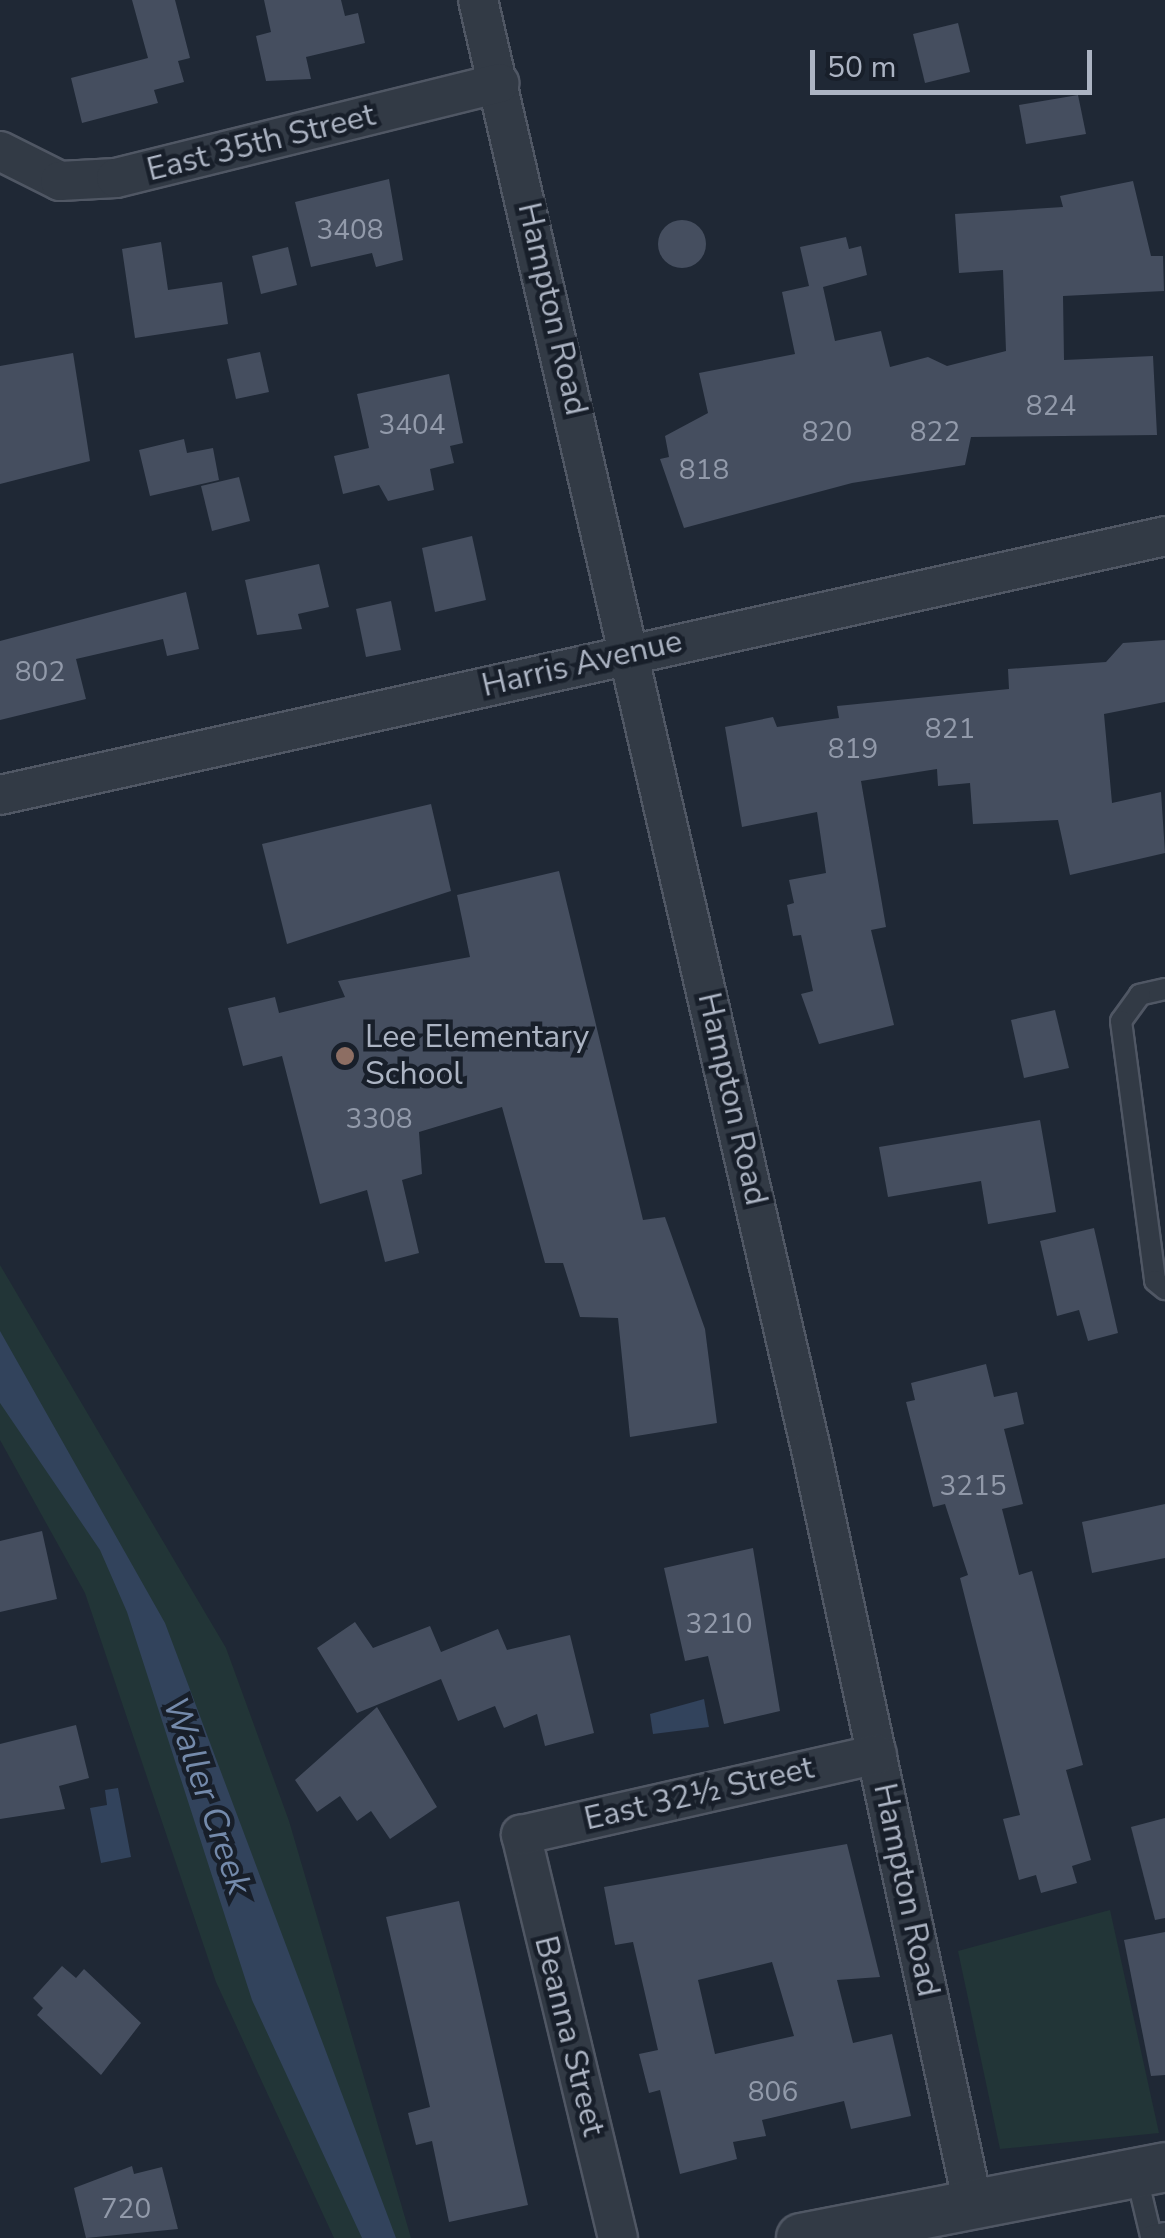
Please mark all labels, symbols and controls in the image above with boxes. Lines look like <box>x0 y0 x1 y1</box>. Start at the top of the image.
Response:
scale bar <box>815 30 1098 92</box>
text: 50 m <box>827 47 896 88</box>
street label: East 35th Street <box>143 96 379 190</box>
street label: Hampton Road <box>509 199 595 419</box>
house number: 3408 <box>316 213 384 247</box>
house number: 824 <box>1026 389 1076 423</box>
house number: 3404 <box>378 408 446 442</box>
house number: 820 <box>802 415 852 449</box>
house number: 822 <box>910 415 960 449</box>
house number: 818 <box>679 453 729 487</box>
street label: Harris Avenue <box>478 622 686 706</box>
house number: 802 <box>15 655 65 689</box>
house number: 821 <box>925 712 975 746</box>
house number: 819 <box>828 732 878 766</box>
street label: Hampton Road <box>689 989 775 1209</box>
place label: Lee Elementary School <box>365 1019 589 1094</box>
marker: Lee Elementary School <box>334 1045 356 1067</box>
house number: 3308 <box>345 1102 413 1136</box>
house number: 3215 <box>939 1469 1007 1503</box>
house number: 3210 <box>685 1607 753 1641</box>
water label: Waller Creek <box>154 1692 260 1900</box>
street label: East 32½ Street <box>581 1749 817 1839</box>
street label: Hampton Road <box>865 1780 947 2000</box>
street label: Beanna Street <box>526 1932 612 2140</box>
house number: 806 <box>748 2075 798 2109</box>
house number: 720 <box>101 2192 151 2226</box>

